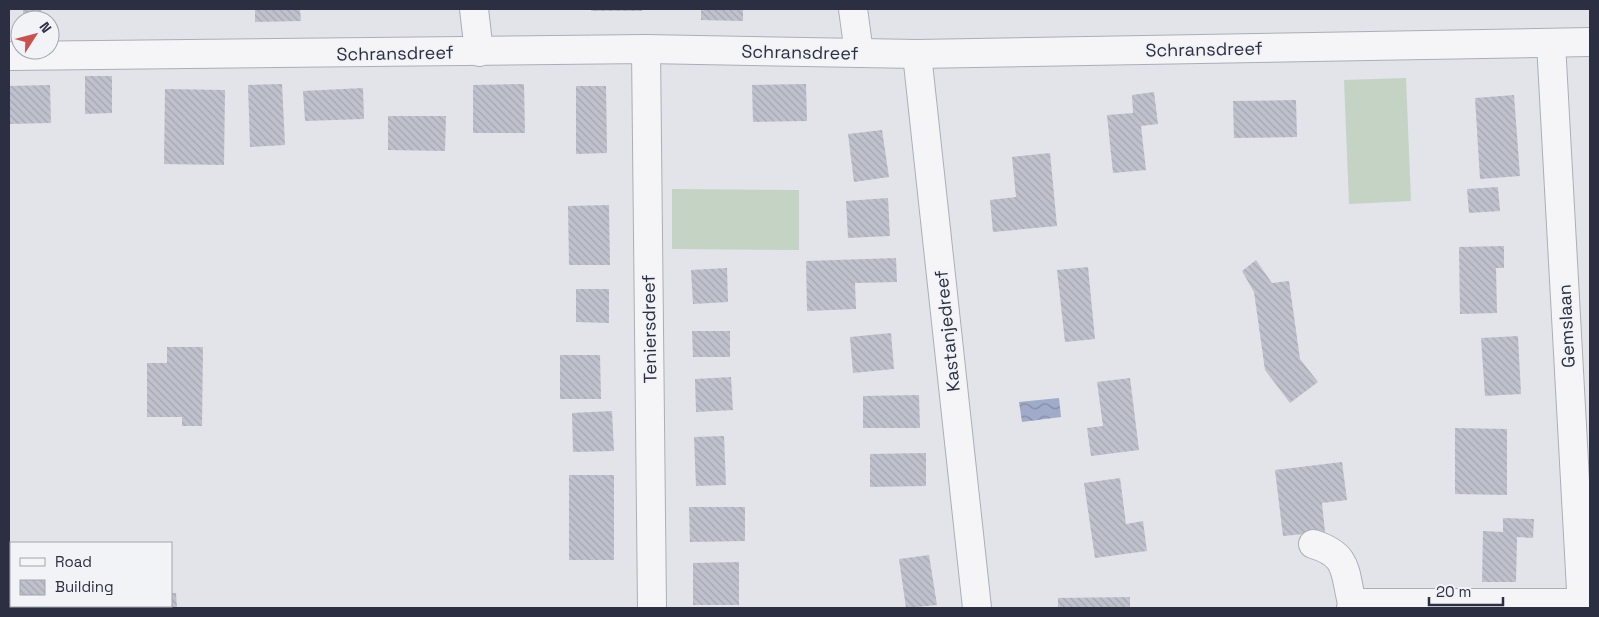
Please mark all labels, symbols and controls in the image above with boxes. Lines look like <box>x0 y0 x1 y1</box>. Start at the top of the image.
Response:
north arrow <box>10 10 60 60</box>
text: N <box>35 18 56 36</box>
street label: Schransdreef <box>1145 36 1263 62</box>
street label: Schransdreef <box>741 39 859 65</box>
street label: Schransdreef <box>336 40 454 66</box>
street label: Kastanjedreef <box>929 269 965 393</box>
street label: Teniersdreef <box>637 274 661 383</box>
street label: Gemslaan <box>1552 284 1580 368</box>
legend <box>10 542 172 607</box>
text: Road <box>55 552 92 571</box>
scale bar <box>1429 574 1503 606</box>
text: Building <box>55 577 114 596</box>
text: 20 m <box>1436 582 1471 601</box>

